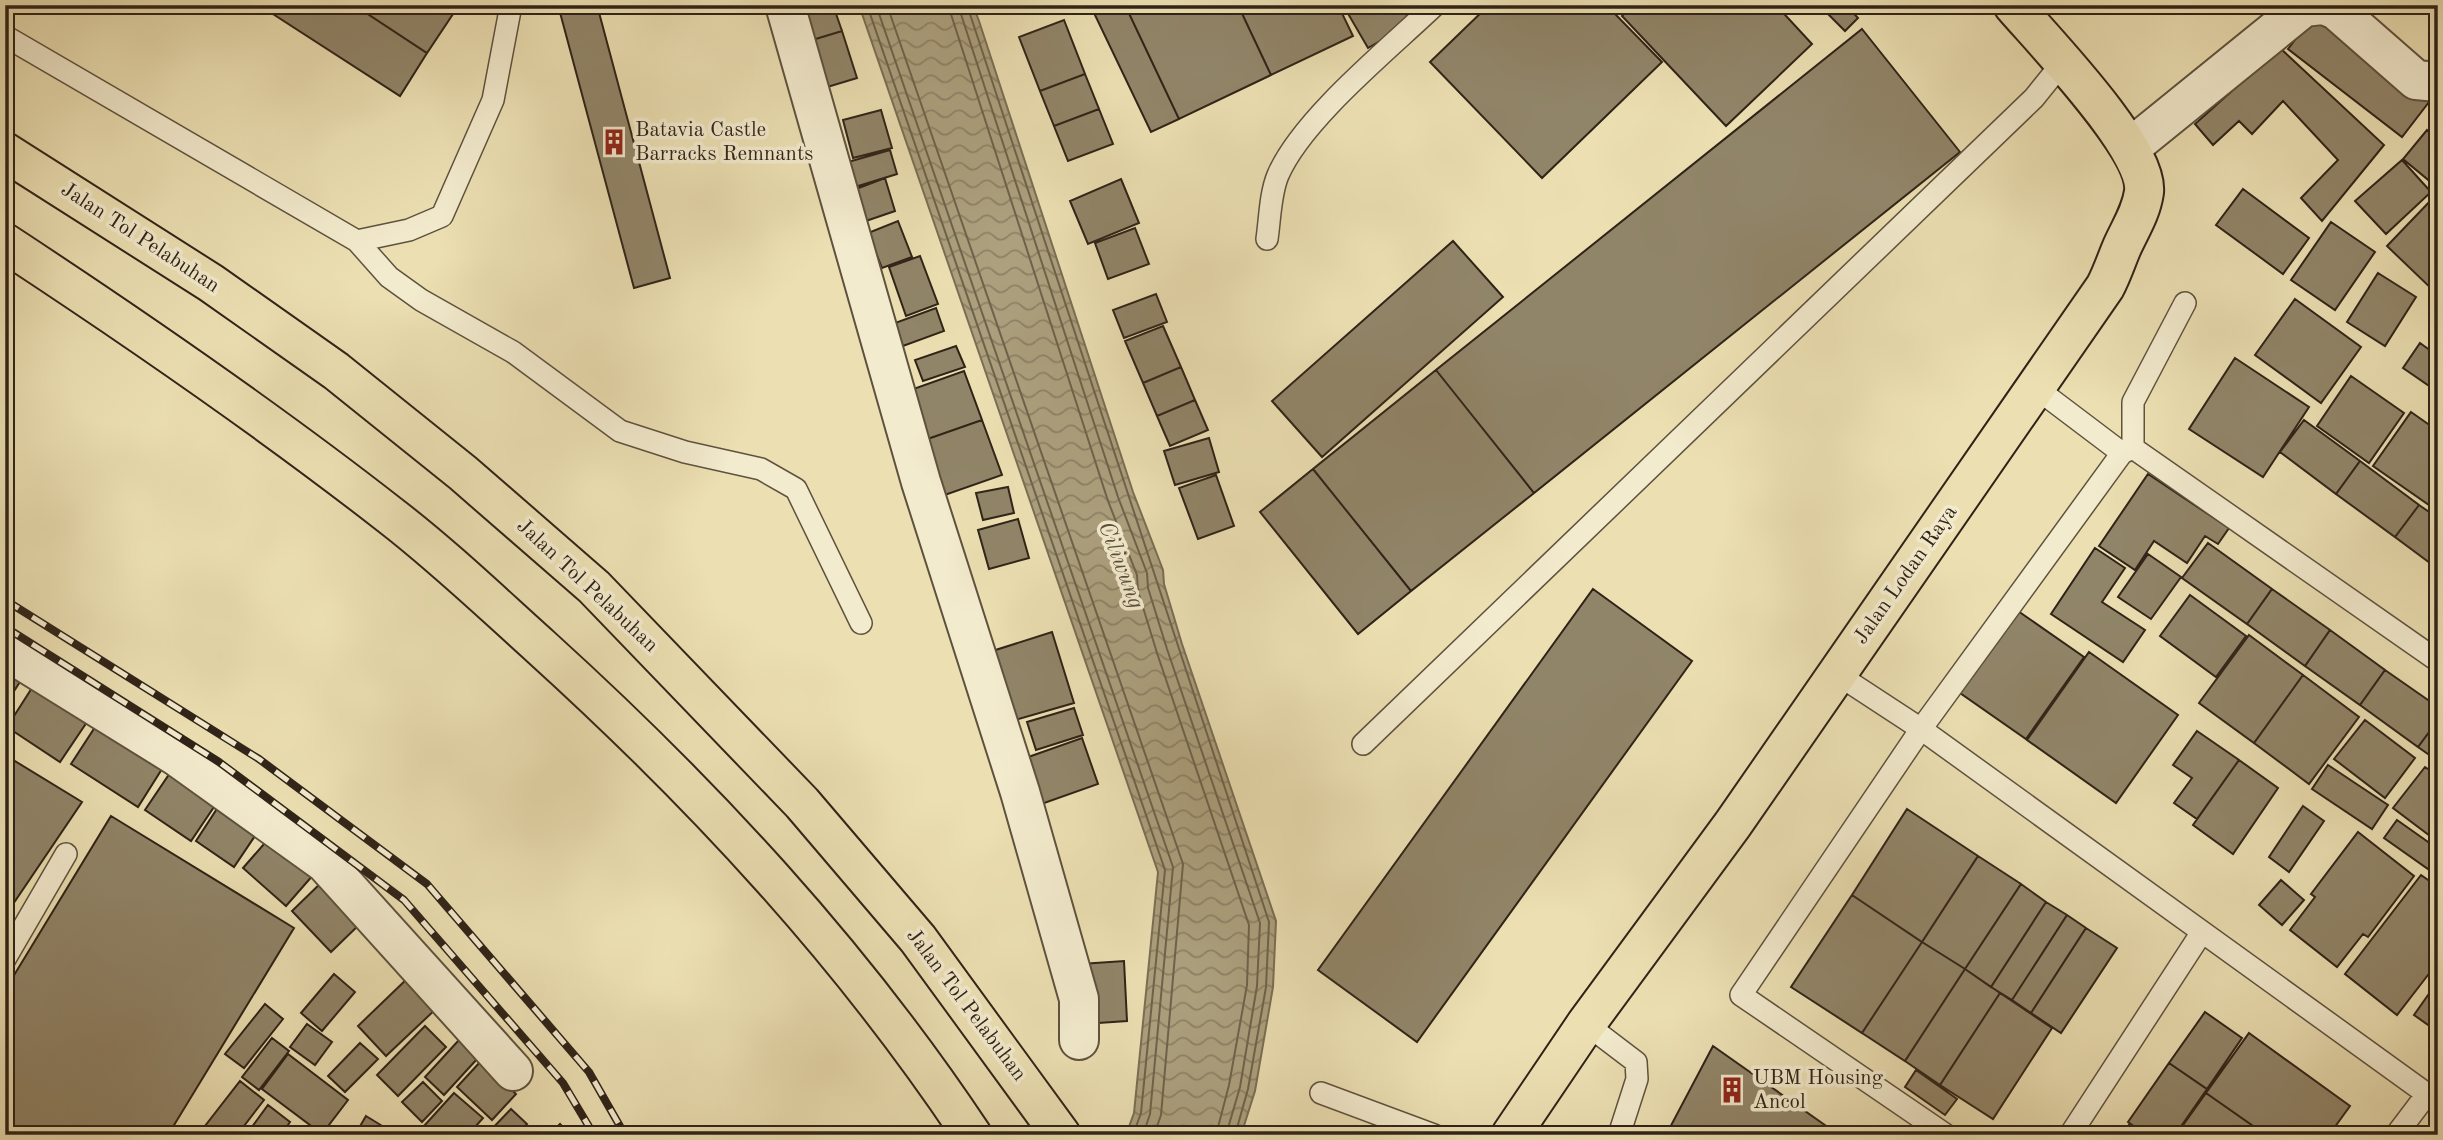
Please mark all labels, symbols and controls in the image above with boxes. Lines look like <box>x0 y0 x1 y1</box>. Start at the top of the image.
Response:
place label: Batavia Castle Barracks Remnants <box>635 120 813 165</box>
building icon: Batavia Castle Barracks Remnants <box>599 127 629 157</box>
street label: Jalan Tol Pelabuhan <box>57 179 223 297</box>
street label: Jalan Lodan Raya <box>1850 502 1962 648</box>
street label: Jalan Tol Pelabuhan <box>512 515 662 657</box>
water label: Ciliwung <box>1093 518 1148 612</box>
street label: Jalan Tol Pelabuhan <box>902 925 1030 1085</box>
place label: UBM Housing Ancol <box>1753 1068 1884 1113</box>
building icon: UBM Housing Ancol <box>1717 1075 1747 1105</box>

